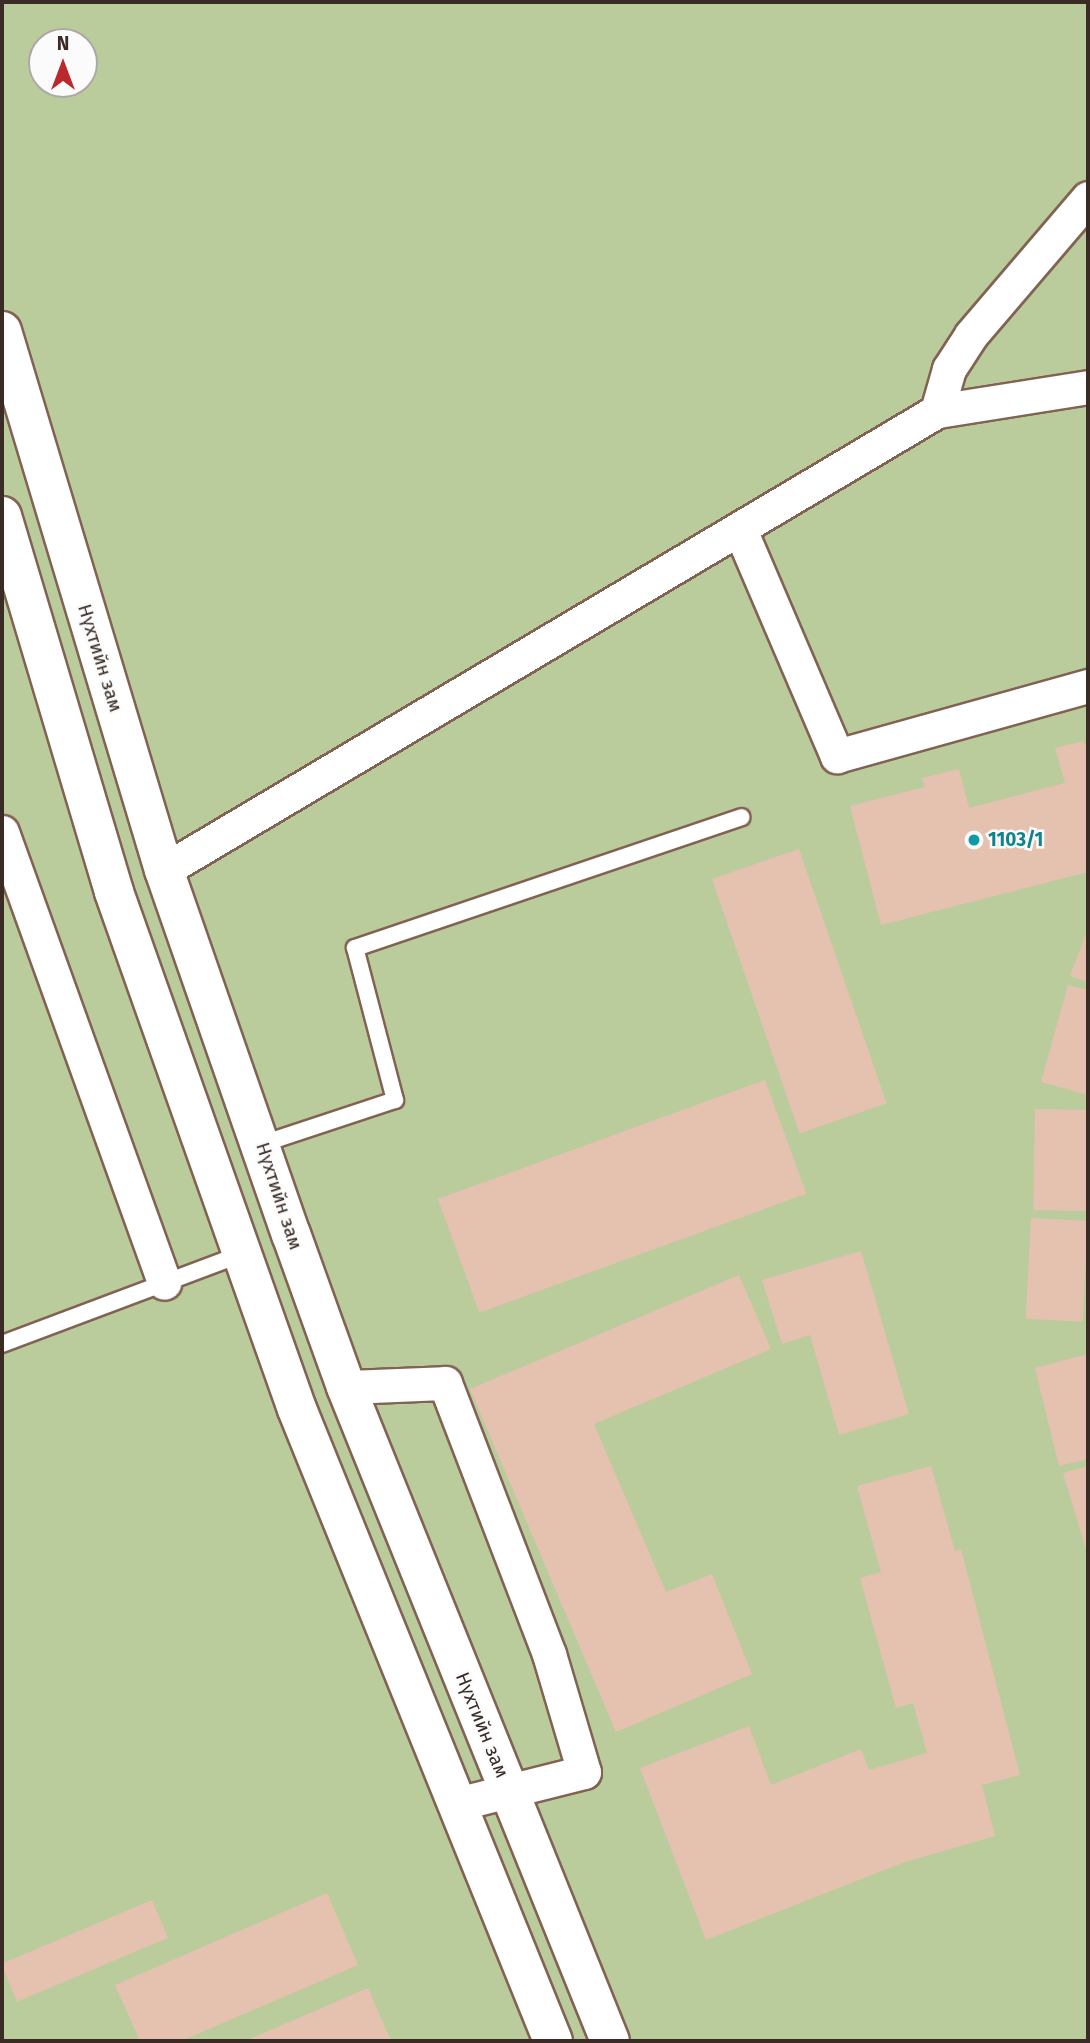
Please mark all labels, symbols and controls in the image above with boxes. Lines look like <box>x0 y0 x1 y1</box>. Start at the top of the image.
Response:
north arrow <box>28 28 98 98</box>
text: N <box>57 32 69 55</box>
street label: Нүхтийн зам <box>73 601 127 715</box>
place label: 1103/1 <box>988 829 1043 851</box>
marker: 1103/1 <box>966 832 982 848</box>
street label: Нүхтийн зам <box>251 1139 307 1253</box>
street label: Нүхтийн зам <box>451 1669 513 1781</box>

